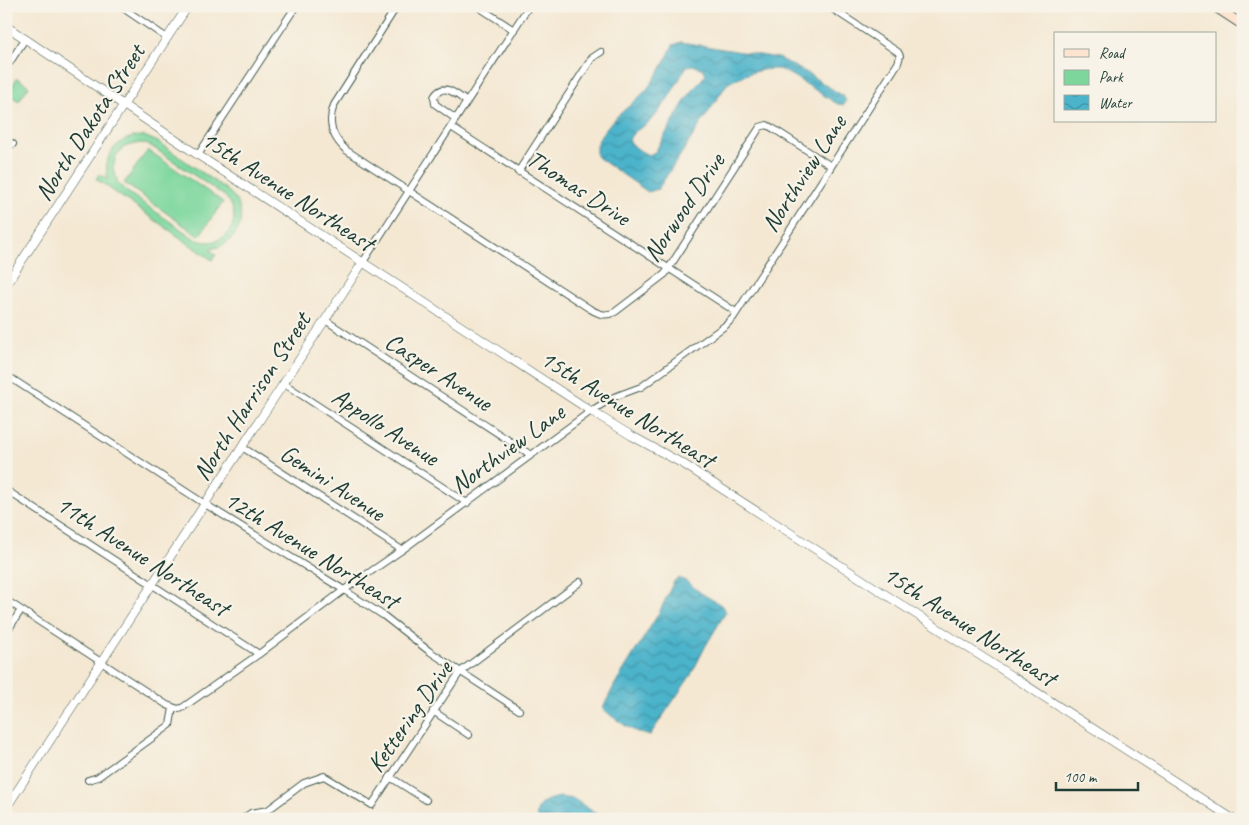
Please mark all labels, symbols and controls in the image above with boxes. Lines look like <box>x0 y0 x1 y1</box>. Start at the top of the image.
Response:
legend <box>1054 32 1216 122</box>
street label: North Dakota Street <box>27 36 154 207</box>
text: Road <box>1099 44 1126 63</box>
text: Park <box>1099 68 1124 87</box>
text: Water <box>1099 94 1133 113</box>
street label: Northview Lane <box>754 107 855 238</box>
street label: 15th Avenue Northeast <box>195 123 383 261</box>
street label: Thomas Drive <box>521 143 638 234</box>
street label: Norwood Drive <box>636 146 733 268</box>
street label: North Harrison Street <box>186 304 320 487</box>
street label: Casper Avenue <box>379 325 500 419</box>
street label: 15th Avenue Northeast <box>534 342 724 477</box>
street label: Appollo Avenue <box>326 380 447 474</box>
street label: Northview Lane <box>444 396 572 501</box>
street label: Gemini Avenue <box>274 437 392 530</box>
street label: 12th Avenue Northeast <box>218 483 408 618</box>
street label: 11th Avenue Northeast <box>50 488 238 626</box>
street label: 15th Avenue Northeast <box>877 558 1065 696</box>
street label: Kettering Drive <box>360 653 461 779</box>
scale bar <box>1056 760 1139 792</box>
text: 100 m <box>1064 768 1098 787</box>

